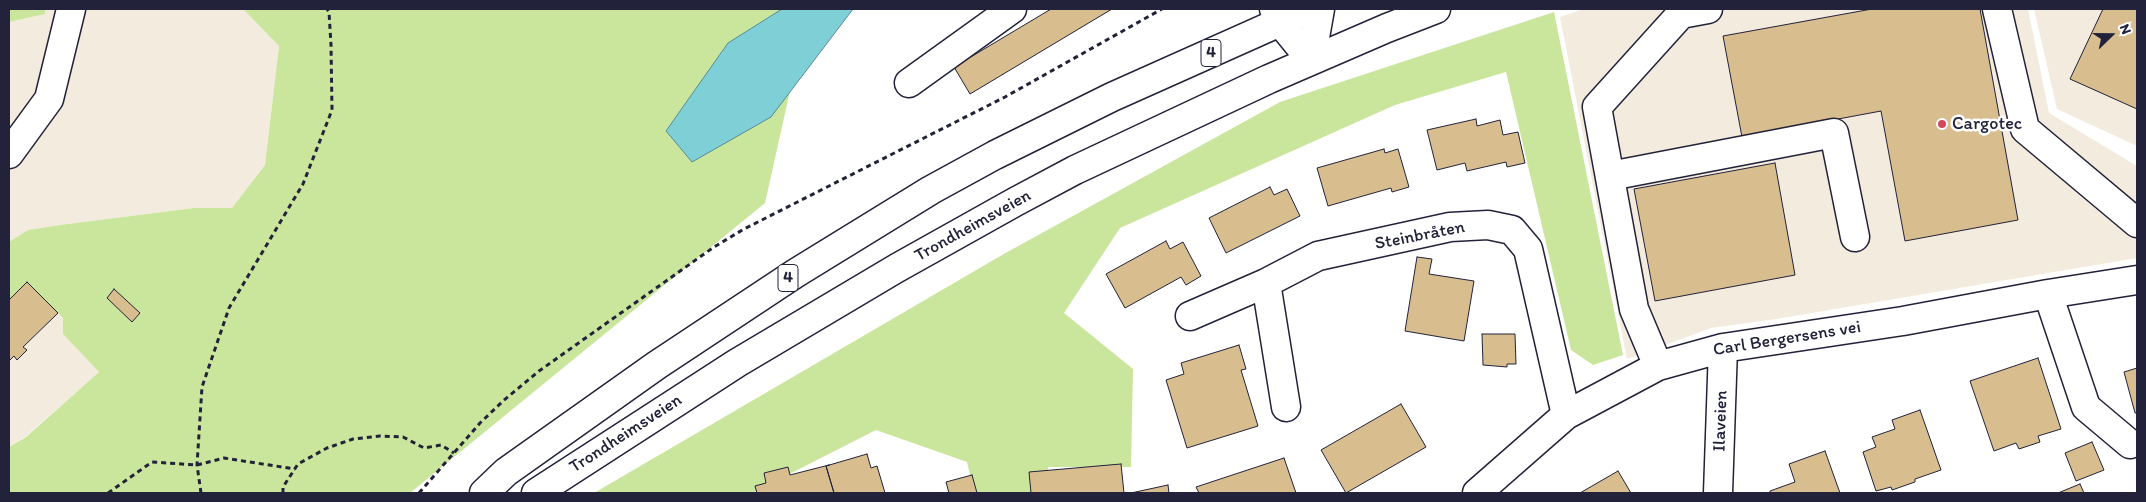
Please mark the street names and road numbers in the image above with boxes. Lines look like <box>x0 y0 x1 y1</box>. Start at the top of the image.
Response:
road number: 4 <box>1201 40 1221 66</box>
street label: Trondheimsveien <box>911 185 1035 267</box>
street label: Steinbråten <box>1373 217 1467 255</box>
road number: 4 <box>778 264 798 292</box>
street label: Carl Bergersens vei <box>1712 317 1862 361</box>
street label: Trondheimsveien <box>566 390 686 478</box>
street label: Ilaveien <box>1709 390 1733 452</box>

